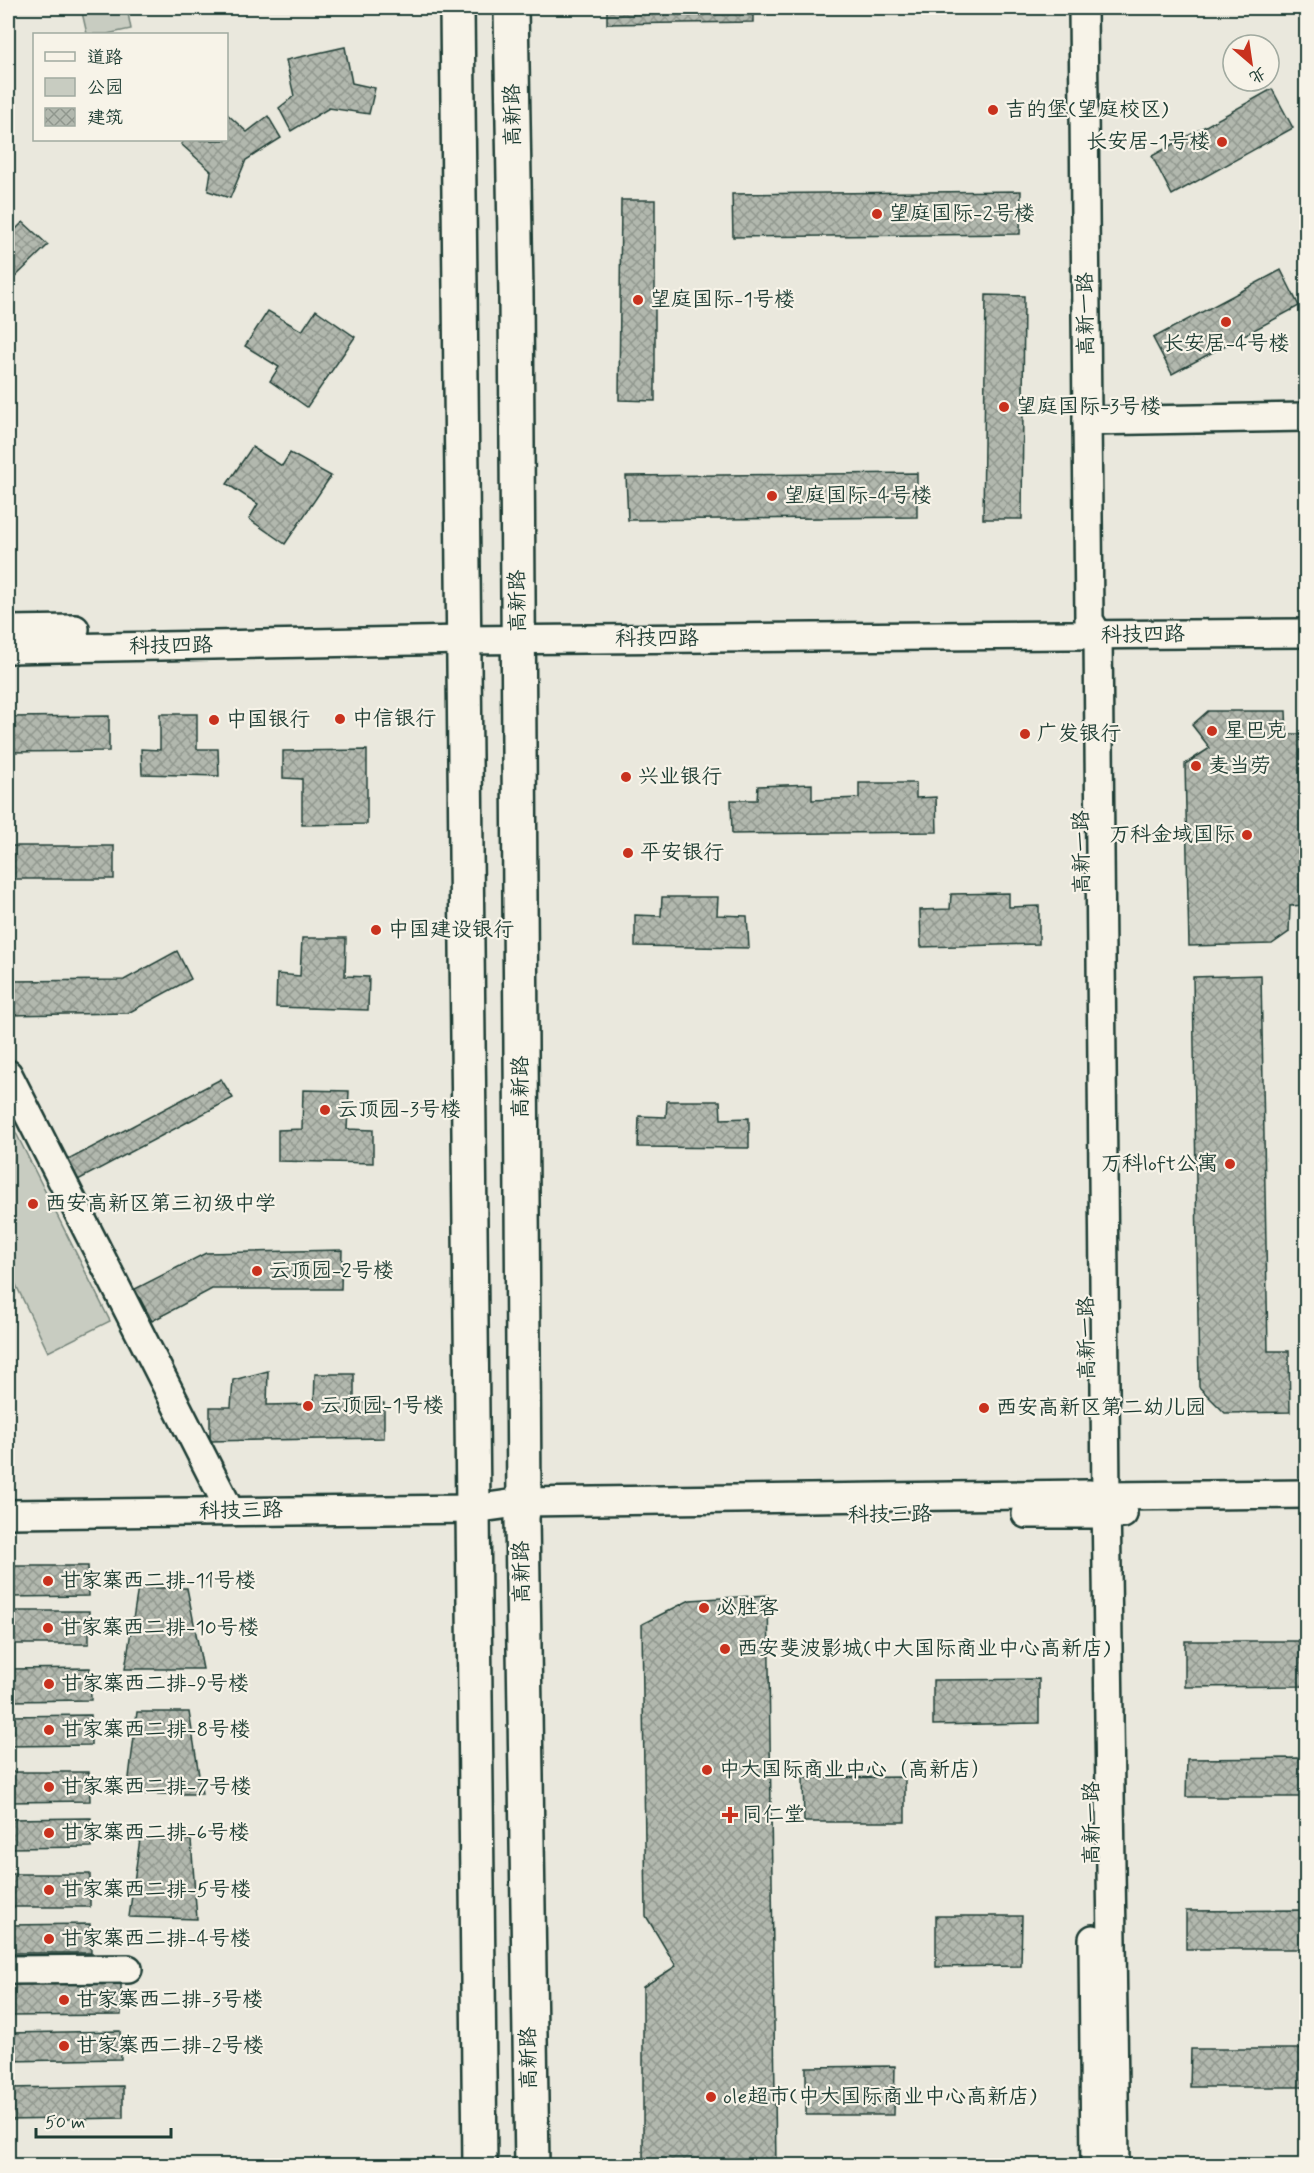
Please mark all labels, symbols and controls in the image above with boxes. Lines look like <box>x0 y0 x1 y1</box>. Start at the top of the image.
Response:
legend <box>33 33 228 141</box>
north arrow <box>1221 33 1281 93</box>
text: 道路 <box>87 46 123 70</box>
text: 北 <box>1245 62 1270 88</box>
text: 公园 <box>87 76 123 100</box>
street label: 高新路 <box>498 83 528 147</box>
place label: 吉的堡(望庭校区) <box>1005 96 1169 124</box>
marker: 吉的堡(望庭校区) <box>986 103 1000 117</box>
text: 建筑 <box>87 106 123 130</box>
place label: 长安居-1号楼 <box>1086 128 1210 156</box>
marker: 长安居-1号楼 <box>1215 135 1229 149</box>
place label: 望庭国际-2号楼 <box>889 200 1035 228</box>
marker: 望庭国际-2号楼 <box>870 207 884 221</box>
street label: 高新一路 <box>1071 272 1101 356</box>
place label: 望庭国际-1号楼 <box>650 286 795 314</box>
marker: 望庭国际-1号楼 <box>631 293 645 307</box>
marker: 长安居-4号楼 <box>1219 315 1233 329</box>
place label: 长安居-4号楼 <box>1163 330 1289 358</box>
place label: 望庭国际-3号楼 <box>1016 393 1161 421</box>
marker: 望庭国际-3号楼 <box>997 400 1011 414</box>
place label: 望庭国际-4号楼 <box>784 482 932 510</box>
marker: 望庭国际-4号楼 <box>765 489 779 503</box>
street label: 高新路 <box>503 569 533 633</box>
street label: 科技四路 <box>1101 620 1185 650</box>
street label: 科技四路 <box>615 625 699 653</box>
street label: 科技四路 <box>129 631 213 661</box>
place label: 中信银行 <box>352 705 436 733</box>
place label: 中国银行 <box>226 706 310 734</box>
marker: 中信银行 <box>333 712 347 726</box>
marker: 中国银行 <box>207 713 221 727</box>
place label: 星巴克 <box>1224 717 1287 745</box>
place label: 广发银行 <box>1037 720 1121 748</box>
marker: 星巴克 <box>1205 724 1219 738</box>
marker: 广发银行 <box>1018 727 1032 741</box>
place label: 麦当劳 <box>1208 752 1271 780</box>
marker: 麦当劳 <box>1189 759 1203 773</box>
place label: 兴业银行 <box>638 763 722 791</box>
marker: 兴业银行 <box>619 770 633 784</box>
street label: 高新一路 <box>1067 810 1097 894</box>
place label: 万科金域国际 <box>1109 821 1235 849</box>
marker: 万科金域国际 <box>1240 828 1254 842</box>
place label: 平安银行 <box>640 839 724 867</box>
marker: 平安银行 <box>621 846 635 860</box>
place label: 中国建设银行 <box>388 916 514 944</box>
marker: 中国建设银行 <box>369 923 383 937</box>
street label: 高新路 <box>507 1056 535 1119</box>
place label: 云顶园-3号楼 <box>337 1096 461 1124</box>
marker: 云顶园-3号楼 <box>318 1103 332 1117</box>
place label: 万科loft公寓 <box>1101 1150 1218 1178</box>
marker: 万科loft公寓 <box>1223 1157 1237 1171</box>
place label: 西安高新区第三初级中学 <box>45 1190 276 1218</box>
marker: 西安高新区第三初级中学 <box>26 1197 40 1211</box>
place label: 云顶园-2号楼 <box>269 1257 394 1285</box>
marker: 云顶园-2号楼 <box>250 1264 264 1278</box>
street label: 高新一路 <box>1072 1296 1102 1380</box>
place label: 云顶园-1号楼 <box>320 1392 444 1420</box>
place label: 西安高新区第二幼儿园 <box>996 1394 1206 1422</box>
marker: 云顶园-1号楼 <box>301 1399 315 1413</box>
marker: 西安高新区第二幼儿园 <box>977 1401 991 1415</box>
street label: 科技三路 <box>199 1496 283 1526</box>
street label: 科技三路 <box>848 1500 932 1530</box>
street label: 高新路 <box>507 1540 537 1604</box>
place label: 甘家寨西二排-11号楼 <box>60 1567 256 1595</box>
marker: 甘家寨西二排-11号楼 <box>41 1574 55 1588</box>
place label: 必胜客 <box>716 1594 779 1622</box>
marker: 必胜客 <box>697 1601 711 1615</box>
place label: 甘家寨西二排-10号楼 <box>60 1614 259 1642</box>
marker: 甘家寨西二排-10号楼 <box>41 1621 55 1635</box>
place label: 西安斐波影城(中大国际商业中心高新店) <box>737 1635 1111 1663</box>
marker: 西安斐波影城(中大国际商业中心高新店) <box>718 1642 732 1656</box>
place label: 甘家寨西二排-9号楼 <box>61 1670 249 1698</box>
marker: 甘家寨西二排-9号楼 <box>42 1677 56 1691</box>
place label: 甘家寨西二排-8号楼 <box>61 1716 250 1744</box>
marker: 甘家寨西二排-8号楼 <box>42 1723 56 1737</box>
place label: 中大国际商业中心（高新店） <box>719 1756 992 1784</box>
marker: 中大国际商业中心（高新店） <box>700 1763 714 1777</box>
place label: 甘家寨西二排-7号楼 <box>61 1773 251 1801</box>
marker: 甘家寨西二排-7号楼 <box>42 1780 56 1794</box>
street label: 高新一路 <box>1078 1781 1106 1865</box>
place label: 同仁堂 <box>742 1801 805 1829</box>
marker: 同仁堂 <box>723 1808 737 1822</box>
place label: 甘家寨西二排-6号楼 <box>61 1819 249 1847</box>
marker: 甘家寨西二排-6号楼 <box>42 1826 56 1840</box>
place label: 甘家寨西二排-5号楼 <box>61 1876 251 1904</box>
marker: 甘家寨西二排-5号楼 <box>42 1883 56 1897</box>
place label: 甘家寨西二排-4号楼 <box>61 1925 251 1953</box>
marker: 甘家寨西二排-4号楼 <box>42 1932 56 1946</box>
place label: 甘家寨西二排-3号楼 <box>76 1986 263 2014</box>
marker: 甘家寨西二排-3号楼 <box>57 1993 71 2007</box>
street label: 高新路 <box>514 2026 544 2090</box>
place label: 甘家寨西二排-2号楼 <box>76 2032 264 2060</box>
marker: 甘家寨西二排-2号楼 <box>57 2039 71 2053</box>
place label: ole超市(中大国际商业中心高新店) <box>723 2083 1037 2111</box>
marker: ole超市(中大国际商业中心高新店) <box>704 2090 718 2104</box>
scale bar <box>36 2101 171 2139</box>
text: 50 m <box>45 2111 85 2135</box>

